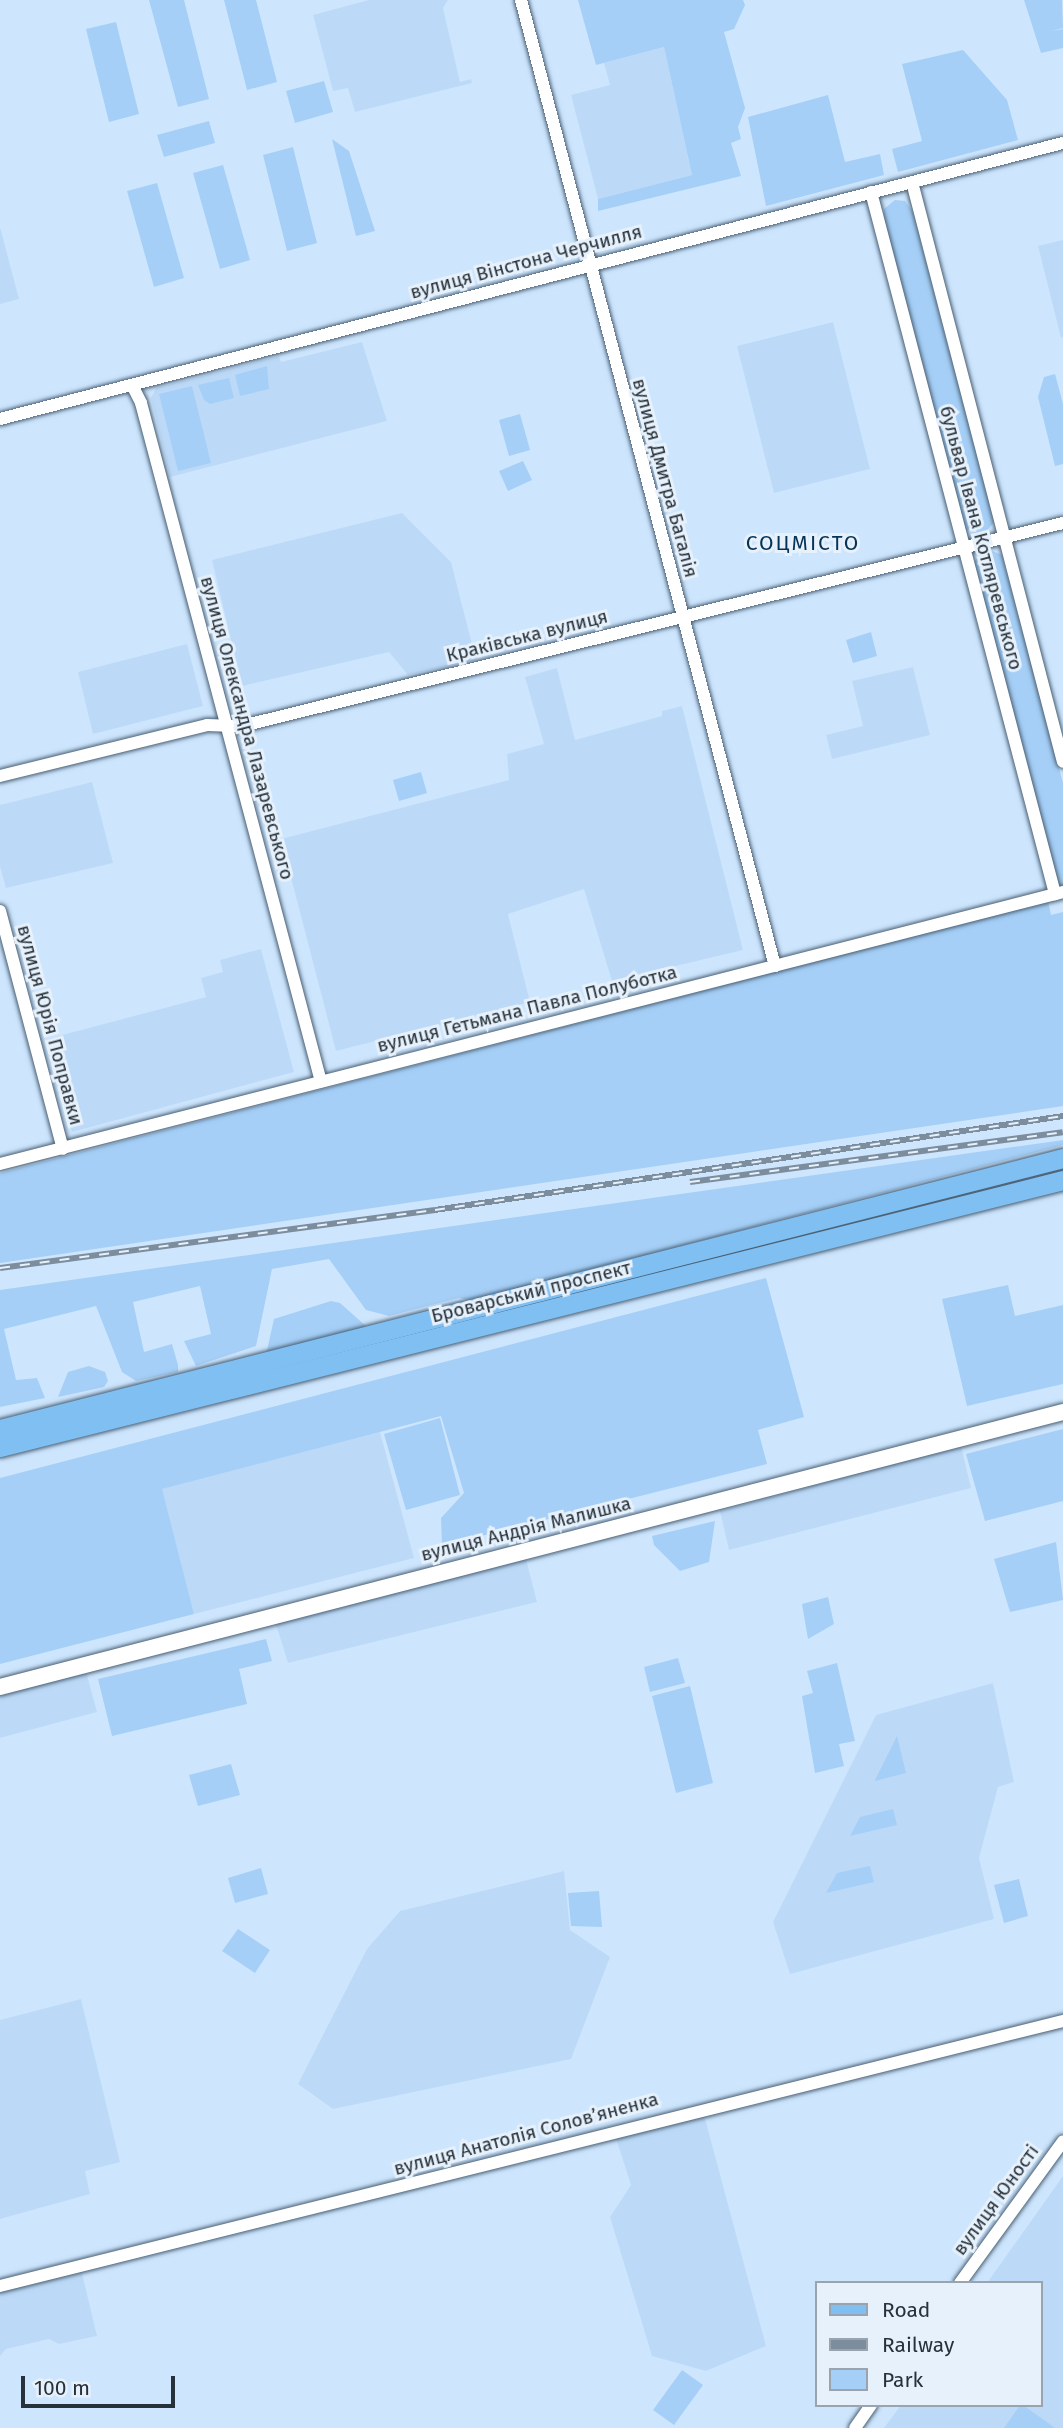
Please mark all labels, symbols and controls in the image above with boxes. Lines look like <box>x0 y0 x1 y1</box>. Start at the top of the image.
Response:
street label: вулиця Вінстона Черчилля <box>408 220 644 304</box>
street label: вулиця Дмитра Багалія <box>627 376 703 580</box>
street label: бульвар Івана Котляревського <box>935 403 1027 673</box>
district label: СОЦМІСТО <box>747 530 859 556</box>
street label: вулиця Олександра Лазаревського <box>195 574 299 882</box>
street label: Краківська вулиця <box>444 605 610 667</box>
street label: вулиця Юрія Поправки <box>12 922 88 1128</box>
street label: вулиця Гетьмана Павла Полуботка <box>375 961 679 1057</box>
street label: Броварський проспект <box>429 1256 633 1328</box>
street label: вулиця Андрія Малишка <box>418 1492 634 1566</box>
street label: вулиця Анатолія Соловʼяненка <box>391 2088 661 2180</box>
street label: вулиця Юності <box>948 2140 1044 2260</box>
legend <box>814 2281 1042 2407</box>
text: Road <box>882 2297 930 2323</box>
text: Railway <box>882 2332 954 2358</box>
scale bar <box>24 2362 178 2406</box>
text: Park <box>882 2367 923 2393</box>
text: 100 m <box>34 2375 90 2401</box>

